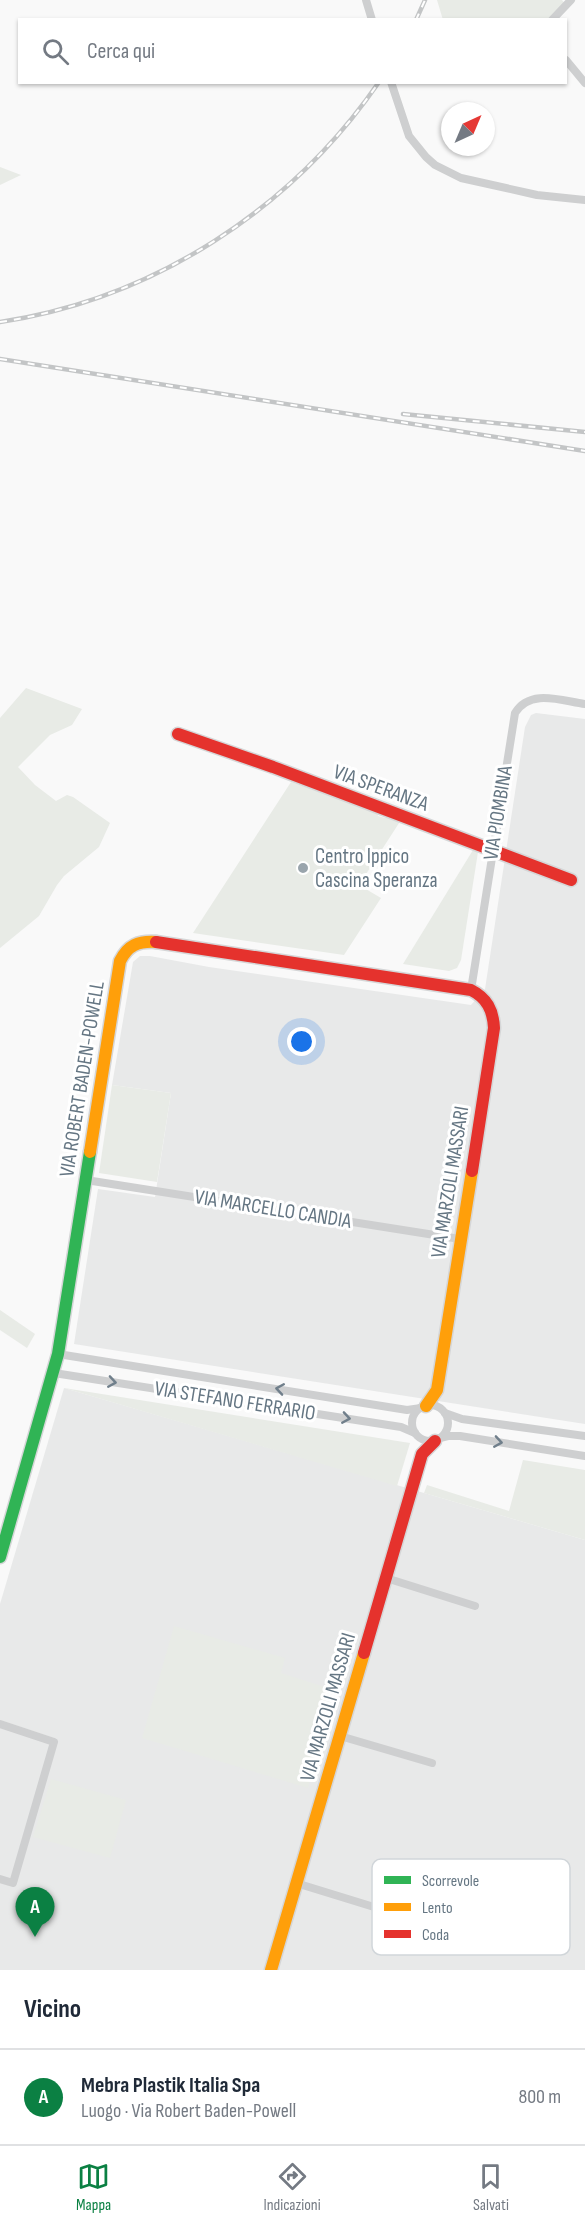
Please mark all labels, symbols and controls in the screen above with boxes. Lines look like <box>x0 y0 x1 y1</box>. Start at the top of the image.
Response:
search box <box>18 18 567 84</box>
icon: search <box>39 35 72 68</box>
text: Cerca qui <box>87 38 155 65</box>
north arrow <box>441 102 495 156</box>
street label: VIA SPERANZA <box>330 759 433 817</box>
street label: VIA PIOMBINA <box>478 763 518 862</box>
place label: Centro Ippico Cascina Speranza <box>315 844 438 893</box>
marker: Centro Ippico Cascina Speranza <box>296 861 310 875</box>
street label: VIA ROBERT BADEN-POWELL <box>54 979 110 1179</box>
your location <box>287 1027 316 1056</box>
street label: VIA MARZOLI MASSARI <box>426 1104 474 1260</box>
street label: VIA MARCELLO CANDIA <box>193 1184 354 1234</box>
one-way arrow <box>107 1375 116 1387</box>
street label: VIA STEFANO FERRARIO <box>153 1376 317 1426</box>
one-way arrow <box>275 1383 285 1395</box>
one-way arrow <box>341 1412 350 1424</box>
one-way arrow <box>492 1435 502 1448</box>
street label: VIA MARZOLI MASSARI <box>295 1630 361 1784</box>
legend <box>372 1859 570 1955</box>
text: Scorrevole <box>422 1872 479 1891</box>
pin: A <box>15 1888 54 1937</box>
text: Lento <box>422 1899 453 1918</box>
text: Coda <box>422 1926 449 1945</box>
text: Vicino <box>24 1994 81 2025</box>
text: Mebra Plastik Italia Spa <box>81 2072 260 2099</box>
text: A <box>39 2085 48 2109</box>
text: 800 m <box>518 2085 561 2109</box>
text: Luogo · Via Robert Baden-Powell <box>81 2099 296 2123</box>
tab: Mappa <box>76 2160 111 2215</box>
tab: Indicazioni <box>263 2160 321 2215</box>
tab: Salvati <box>473 2160 509 2215</box>

